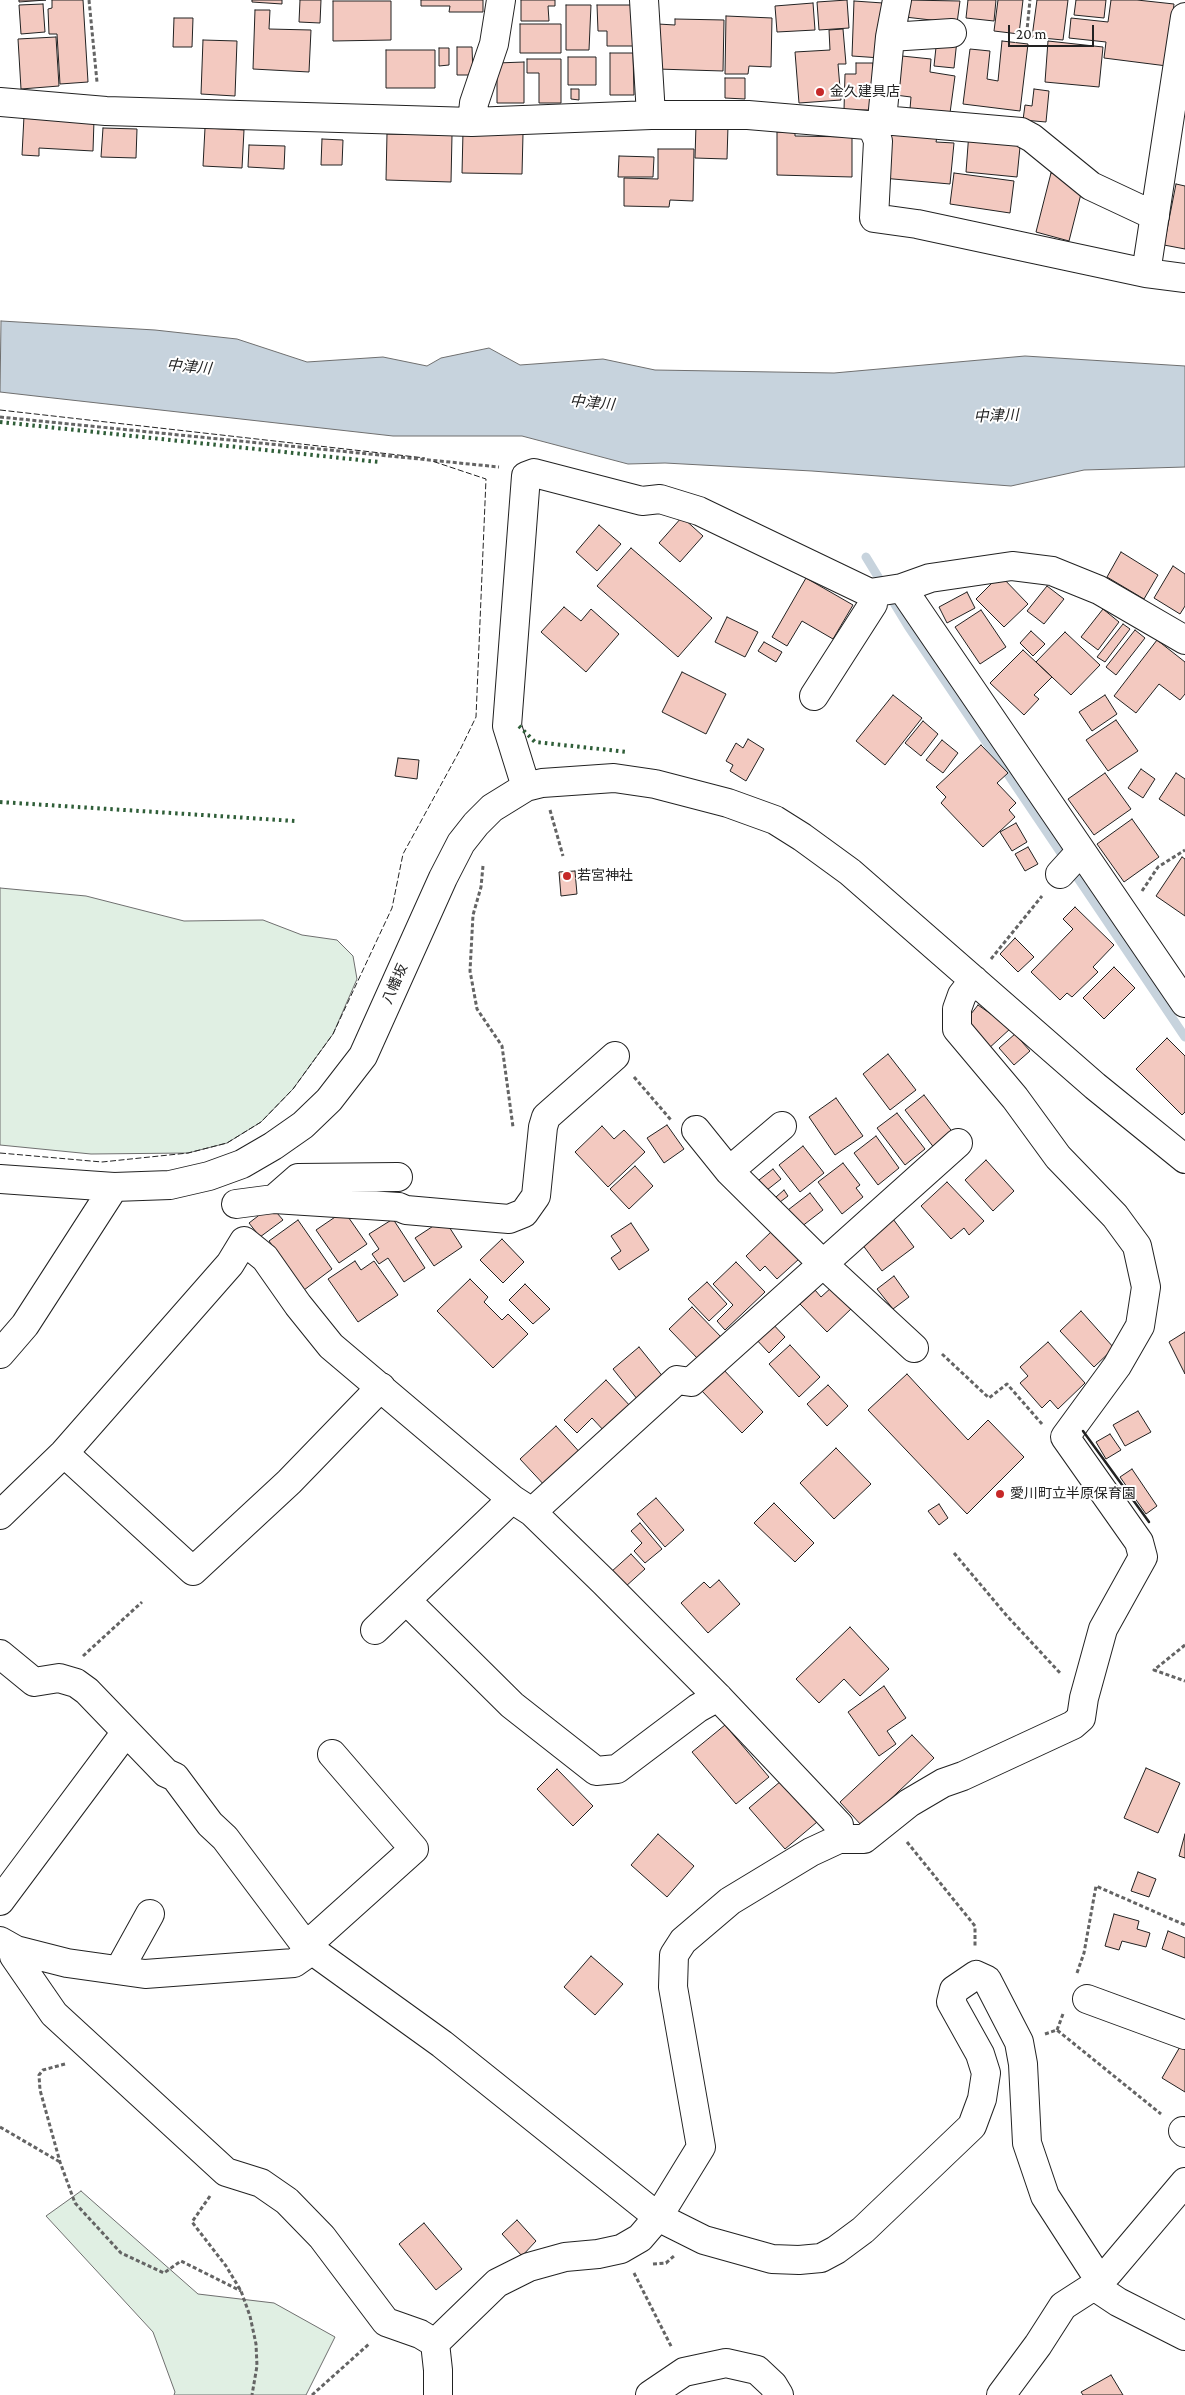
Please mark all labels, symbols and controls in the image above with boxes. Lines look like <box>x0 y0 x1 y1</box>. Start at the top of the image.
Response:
scale bar <box>1010 15 1096 47</box>
text: 20 m <box>1016 26 1047 42</box>
place label: 金久建具店 <box>830 84 900 100</box>
marker: 金久建具店 <box>814 86 826 98</box>
water label: 中津川 <box>166 356 212 378</box>
water label: 中津川 <box>569 392 615 414</box>
water label: 中津川 <box>973 406 1019 426</box>
place label: 若宮神社 <box>577 868 633 884</box>
marker: 若宮神社 <box>561 870 573 882</box>
street label: 八幡坂 <box>379 961 411 1007</box>
place label: 愛川町立半原保育園 <box>1010 1486 1136 1502</box>
marker: 愛川町立半原保育園 <box>994 1488 1006 1500</box>

